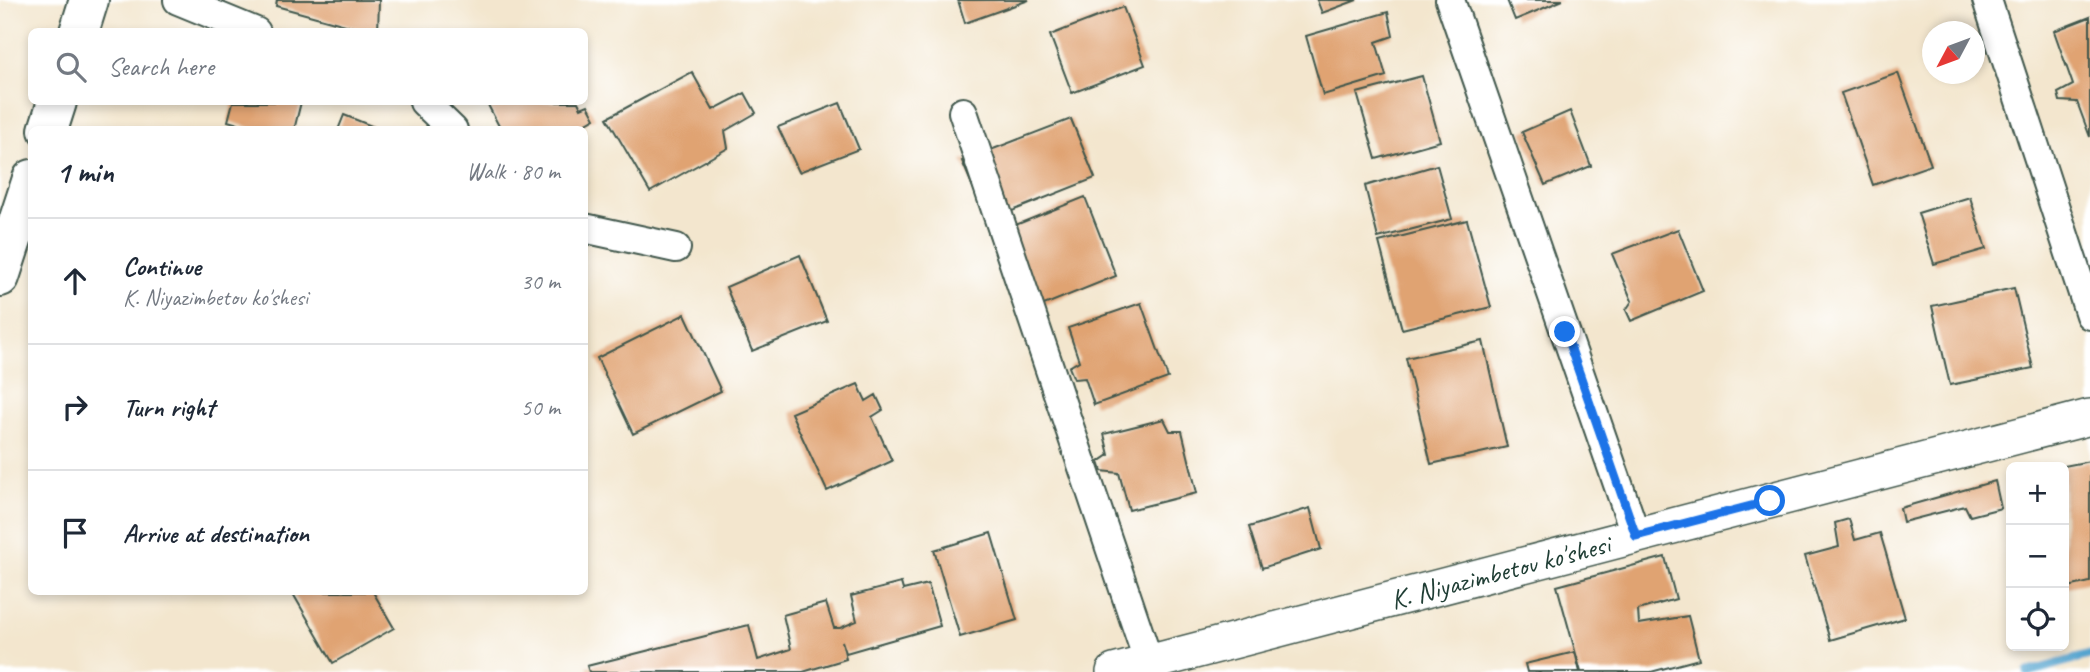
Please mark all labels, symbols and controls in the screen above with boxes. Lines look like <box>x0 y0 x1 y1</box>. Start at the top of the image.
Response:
north arrow <box>1922 21 1985 84</box>
search box <box>28 28 588 105</box>
icon: search <box>52 48 90 86</box>
text: Search here <box>108 50 214 83</box>
text: 1 min <box>56 153 113 191</box>
text: Walk · 80 m <box>467 157 560 186</box>
text: Continue <box>123 250 201 283</box>
icon: ahead <box>56 262 94 300</box>
text: 30 m <box>521 267 560 296</box>
text: K. Niyazimbetov ko'shesi <box>123 283 308 312</box>
route end <box>1549 316 1580 347</box>
icon: right <box>56 388 94 426</box>
text: Turn right <box>123 391 214 424</box>
text: 50 m <box>521 393 560 422</box>
map controls <box>2006 462 2069 651</box>
button: + <box>2006 462 2069 525</box>
route start <box>1754 485 1785 516</box>
icon: arrive <box>56 514 94 552</box>
text: Arrive at destination <box>123 517 309 550</box>
street label: K. Niyazimbetov ko'shesi <box>1386 525 1617 617</box>
button: − <box>2006 525 2069 588</box>
button: locate <box>2006 588 2069 651</box>

